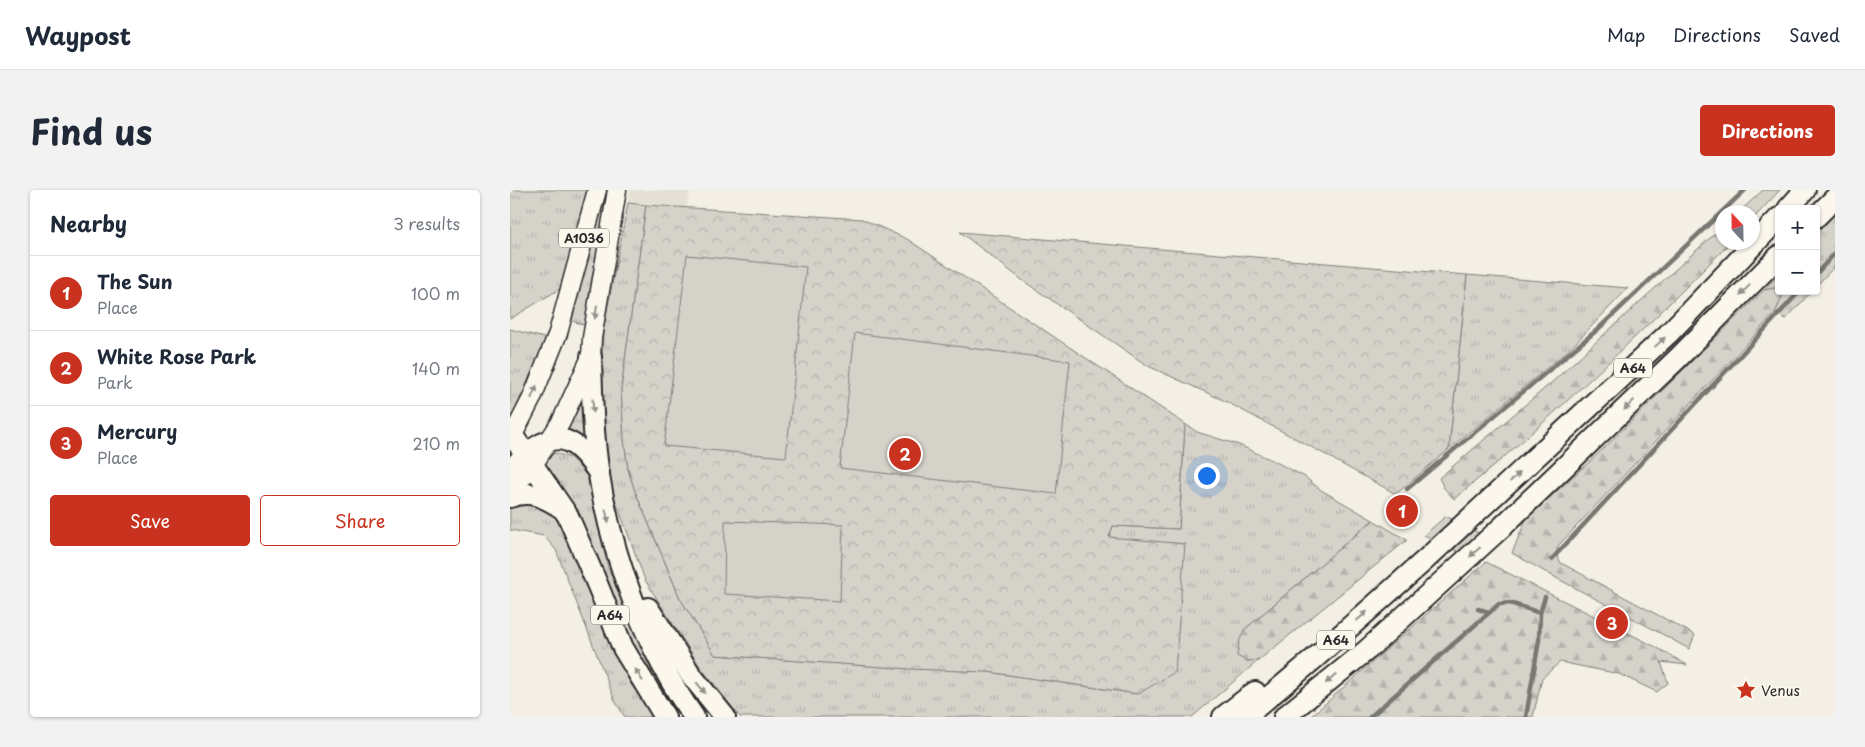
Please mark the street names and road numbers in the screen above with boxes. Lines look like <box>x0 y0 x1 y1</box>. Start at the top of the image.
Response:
road number: A1036 <box>559 228 609 248</box>
road number: A64 <box>1614 358 1652 378</box>
road number: A64 <box>591 606 629 624</box>
road number: A64 <box>1317 630 1355 650</box>

